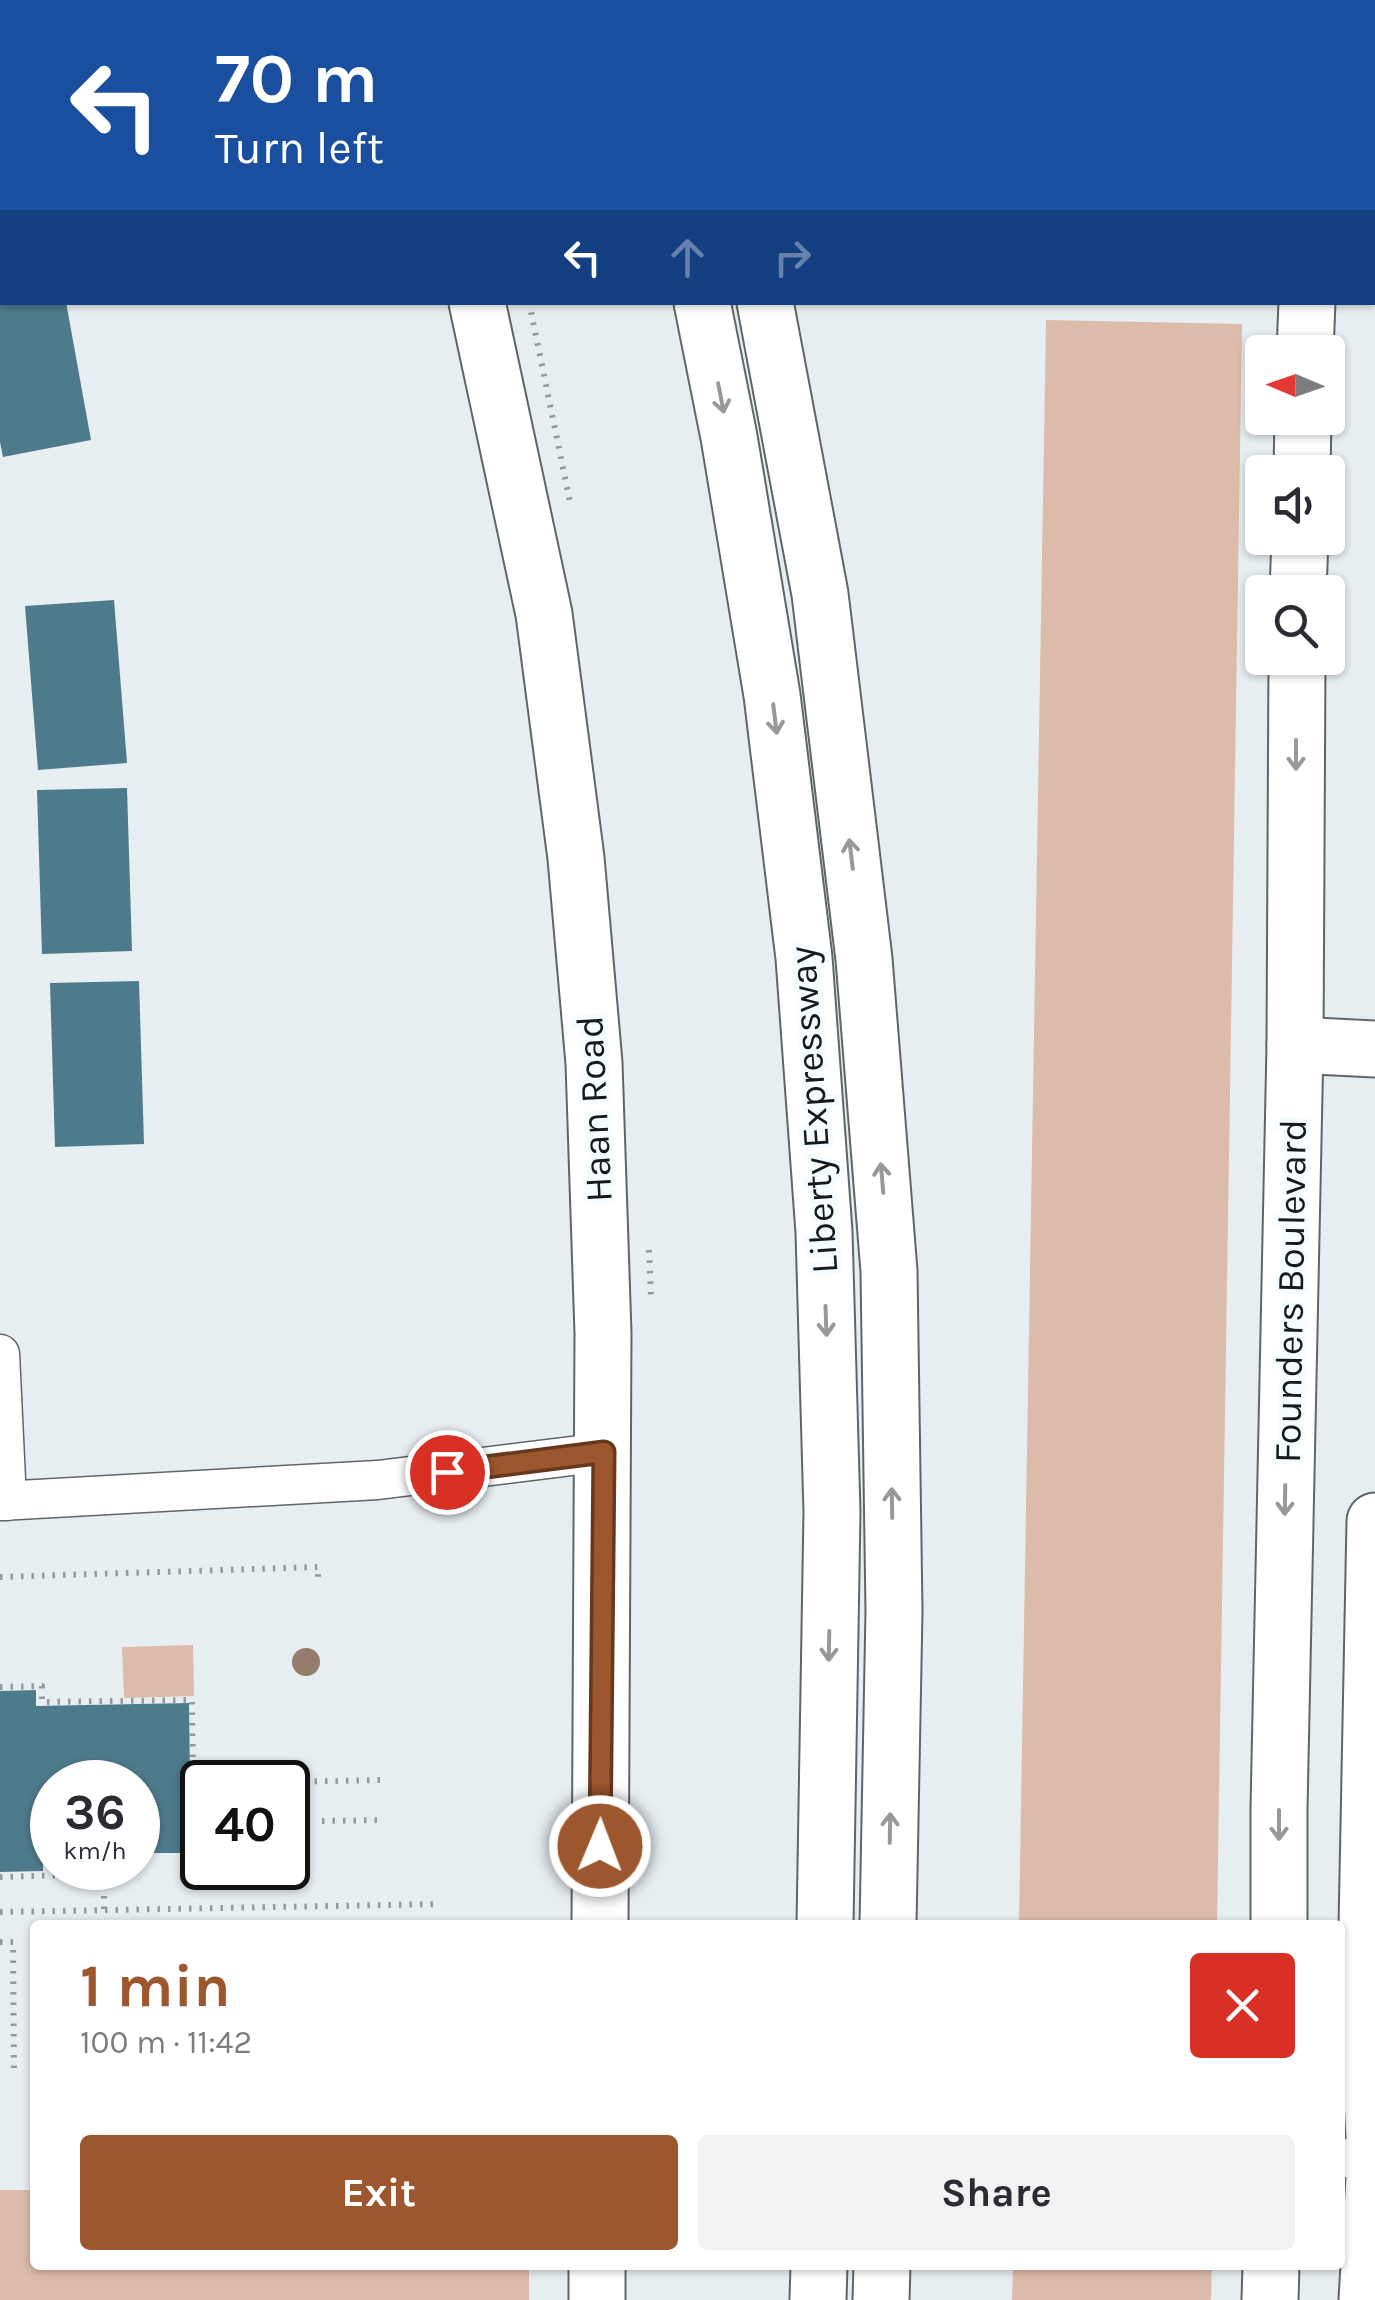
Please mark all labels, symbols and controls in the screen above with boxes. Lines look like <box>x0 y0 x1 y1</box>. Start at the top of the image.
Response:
text: 70 m <box>215 38 378 120</box>
icon: left <box>50 40 180 170</box>
text: Turn left <box>215 122 384 174</box>
icon: left <box>555 230 610 285</box>
icon: ahead <box>660 230 715 285</box>
icon: right <box>765 230 820 285</box>
north arrow <box>1245 335 1345 435</box>
map controls <box>1245 335 1345 675</box>
one-way arrow <box>713 381 732 413</box>
button: sound <box>1245 455 1345 555</box>
button: search <box>1245 575 1345 675</box>
one-way arrow <box>766 702 785 734</box>
one-way arrow <box>1286 738 1306 770</box>
one-way arrow <box>841 839 860 871</box>
street label: Liberty Expressway <box>780 944 847 1275</box>
street label: Haan Road <box>567 1015 622 1203</box>
street label: Founders Boulevard <box>1265 1119 1316 1463</box>
one-way arrow <box>872 1162 891 1194</box>
one-way arrow <box>817 1305 836 1337</box>
pin <box>405 1430 490 1515</box>
icon: arrive <box>420 1445 475 1500</box>
one-way arrow <box>1276 1483 1295 1515</box>
one-way arrow <box>883 1487 902 1519</box>
one-way arrow <box>820 1629 839 1661</box>
speed limit sign: 40 <box>180 1760 310 1890</box>
text: 36 <box>64 1783 126 1842</box>
position arrow <box>548 1794 652 1898</box>
one-way arrow <box>1270 1808 1288 1840</box>
one-way arrow <box>880 1812 900 1844</box>
text: km/h <box>63 1836 127 1865</box>
text: 1 min <box>80 1951 231 2021</box>
button: close <box>1190 1953 1295 2058</box>
text: 100 m · 11:42 <box>80 2024 252 2061</box>
button: Exit <box>80 2135 678 2250</box>
button: Share <box>698 2135 1295 2250</box>

